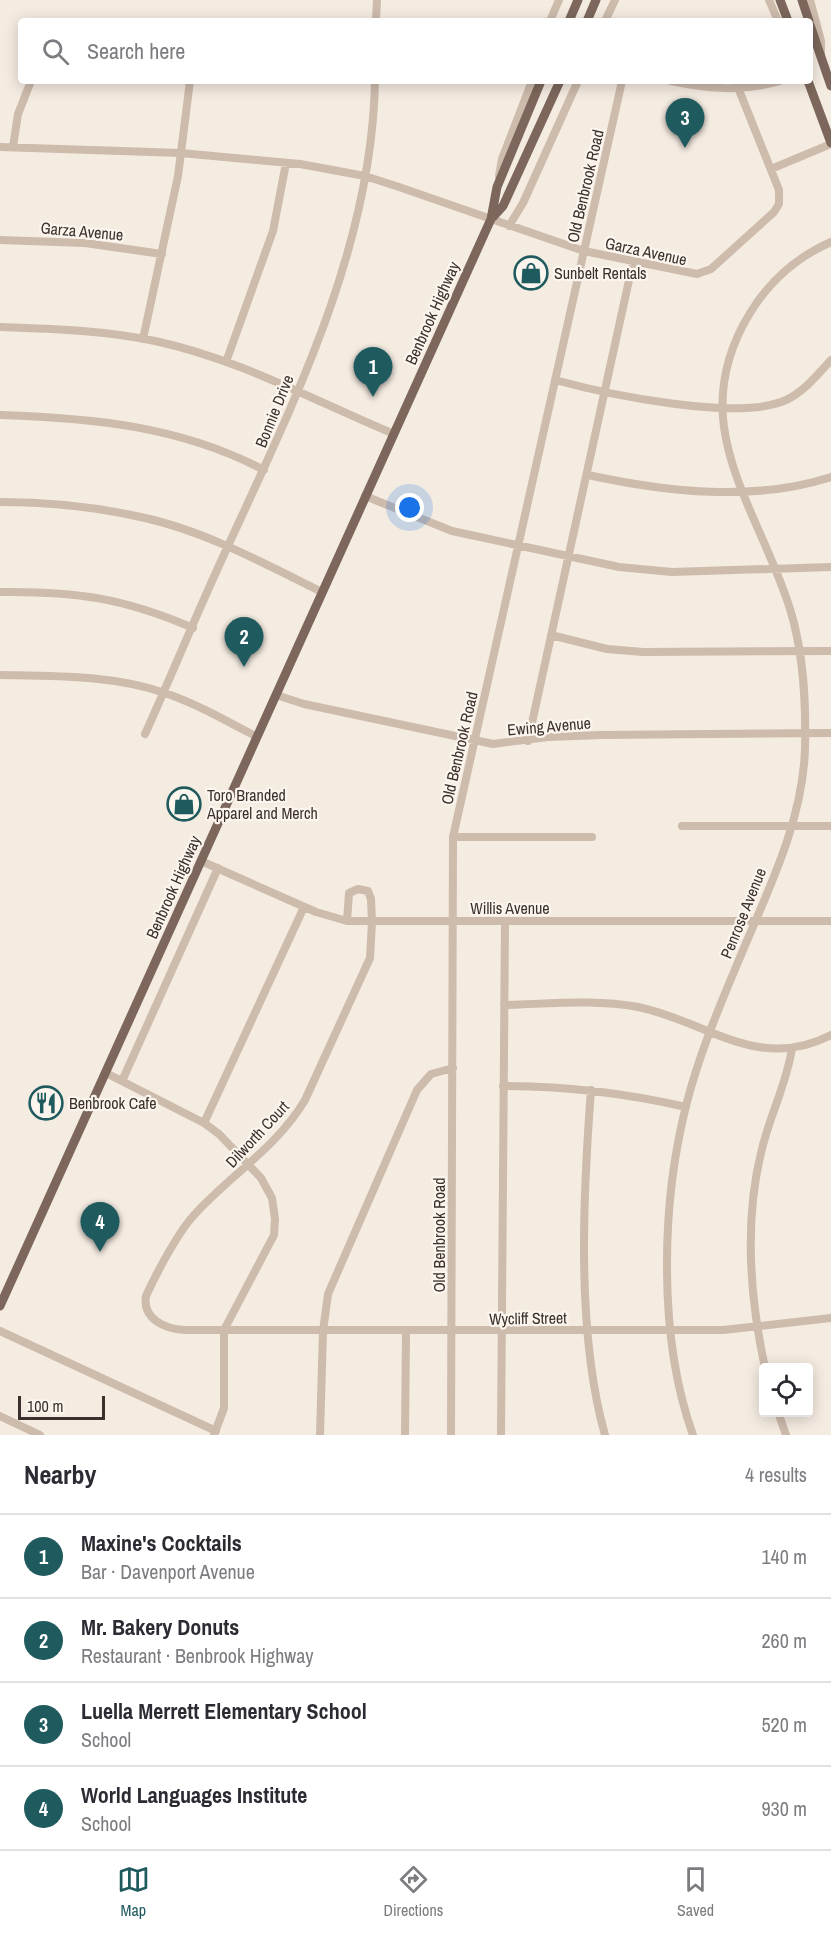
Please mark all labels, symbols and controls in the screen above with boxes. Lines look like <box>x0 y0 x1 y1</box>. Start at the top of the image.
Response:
search box <box>18 18 813 84</box>
icon: search <box>39 35 72 68</box>
text: Search here <box>87 36 185 66</box>
pin: 3 <box>666 98 704 148</box>
street label: Old Benbrook Road <box>561 127 609 245</box>
street label: Garza Avenue <box>40 216 124 246</box>
street label: Garza Avenue <box>603 232 689 270</box>
shop icon: Sunbelt Rentals <box>513 255 549 291</box>
street label: Benbrook Highway <box>399 257 465 368</box>
place label: Sunbelt Rentals <box>554 262 647 284</box>
pin: 1 <box>354 348 392 397</box>
street label: Bonnie Drive <box>249 371 299 451</box>
your location <box>395 493 424 522</box>
pin: 2 <box>224 618 264 667</box>
street label: Old Benbrook Road <box>435 689 483 807</box>
street label: Ewing Avenue <box>506 711 592 741</box>
place label: Toro Branded Apparel and Merch <box>206 784 318 824</box>
shop icon: Toro Branded Apparel and Merch <box>166 786 202 822</box>
street label: Benbrook Highway <box>140 831 206 942</box>
street label: Penrose Avenue <box>715 864 771 962</box>
street label: Willis Avenue <box>470 897 550 919</box>
restaurant icon: Benbrook Cafe <box>28 1085 64 1121</box>
place label: Benbrook Cafe <box>69 1092 157 1114</box>
street label: Dilworth Court <box>220 1096 294 1172</box>
street label: Old Benbrook Road <box>428 1177 450 1293</box>
pin: 4 <box>80 1202 120 1252</box>
street label: Wycliff Street <box>489 1306 567 1330</box>
map controls <box>759 1363 813 1417</box>
button: locate <box>759 1363 813 1417</box>
scale bar <box>18 1393 105 1420</box>
text: 100 m <box>27 1395 63 1417</box>
text: Nearby <box>24 1457 96 1492</box>
text: 4 results <box>745 1461 807 1488</box>
text: Maxine's Cocktails <box>81 1528 242 1558</box>
text: 1 <box>39 1543 48 1570</box>
text: 140 m <box>761 1543 807 1570</box>
text: Bar · Davenport Avenue <box>81 1558 255 1585</box>
text: Mr. Bakery Donuts <box>81 1612 239 1642</box>
text: 2 <box>39 1627 48 1654</box>
text: 260 m <box>761 1627 807 1654</box>
text: Restaurant · Benbrook Highway <box>81 1642 313 1669</box>
text: Luella Merrett Elementary School <box>81 1696 367 1726</box>
text: 3 <box>39 1711 48 1738</box>
text: 520 m <box>761 1711 807 1738</box>
text: School <box>81 1726 131 1753</box>
text: World Languages Institute <box>81 1780 307 1810</box>
text: 4 <box>39 1795 48 1822</box>
text: 930 m <box>761 1795 807 1822</box>
text: School <box>81 1810 131 1837</box>
tab: Map <box>117 1863 150 1921</box>
tab: Directions <box>383 1863 443 1921</box>
tab: Saved <box>677 1863 714 1921</box>

